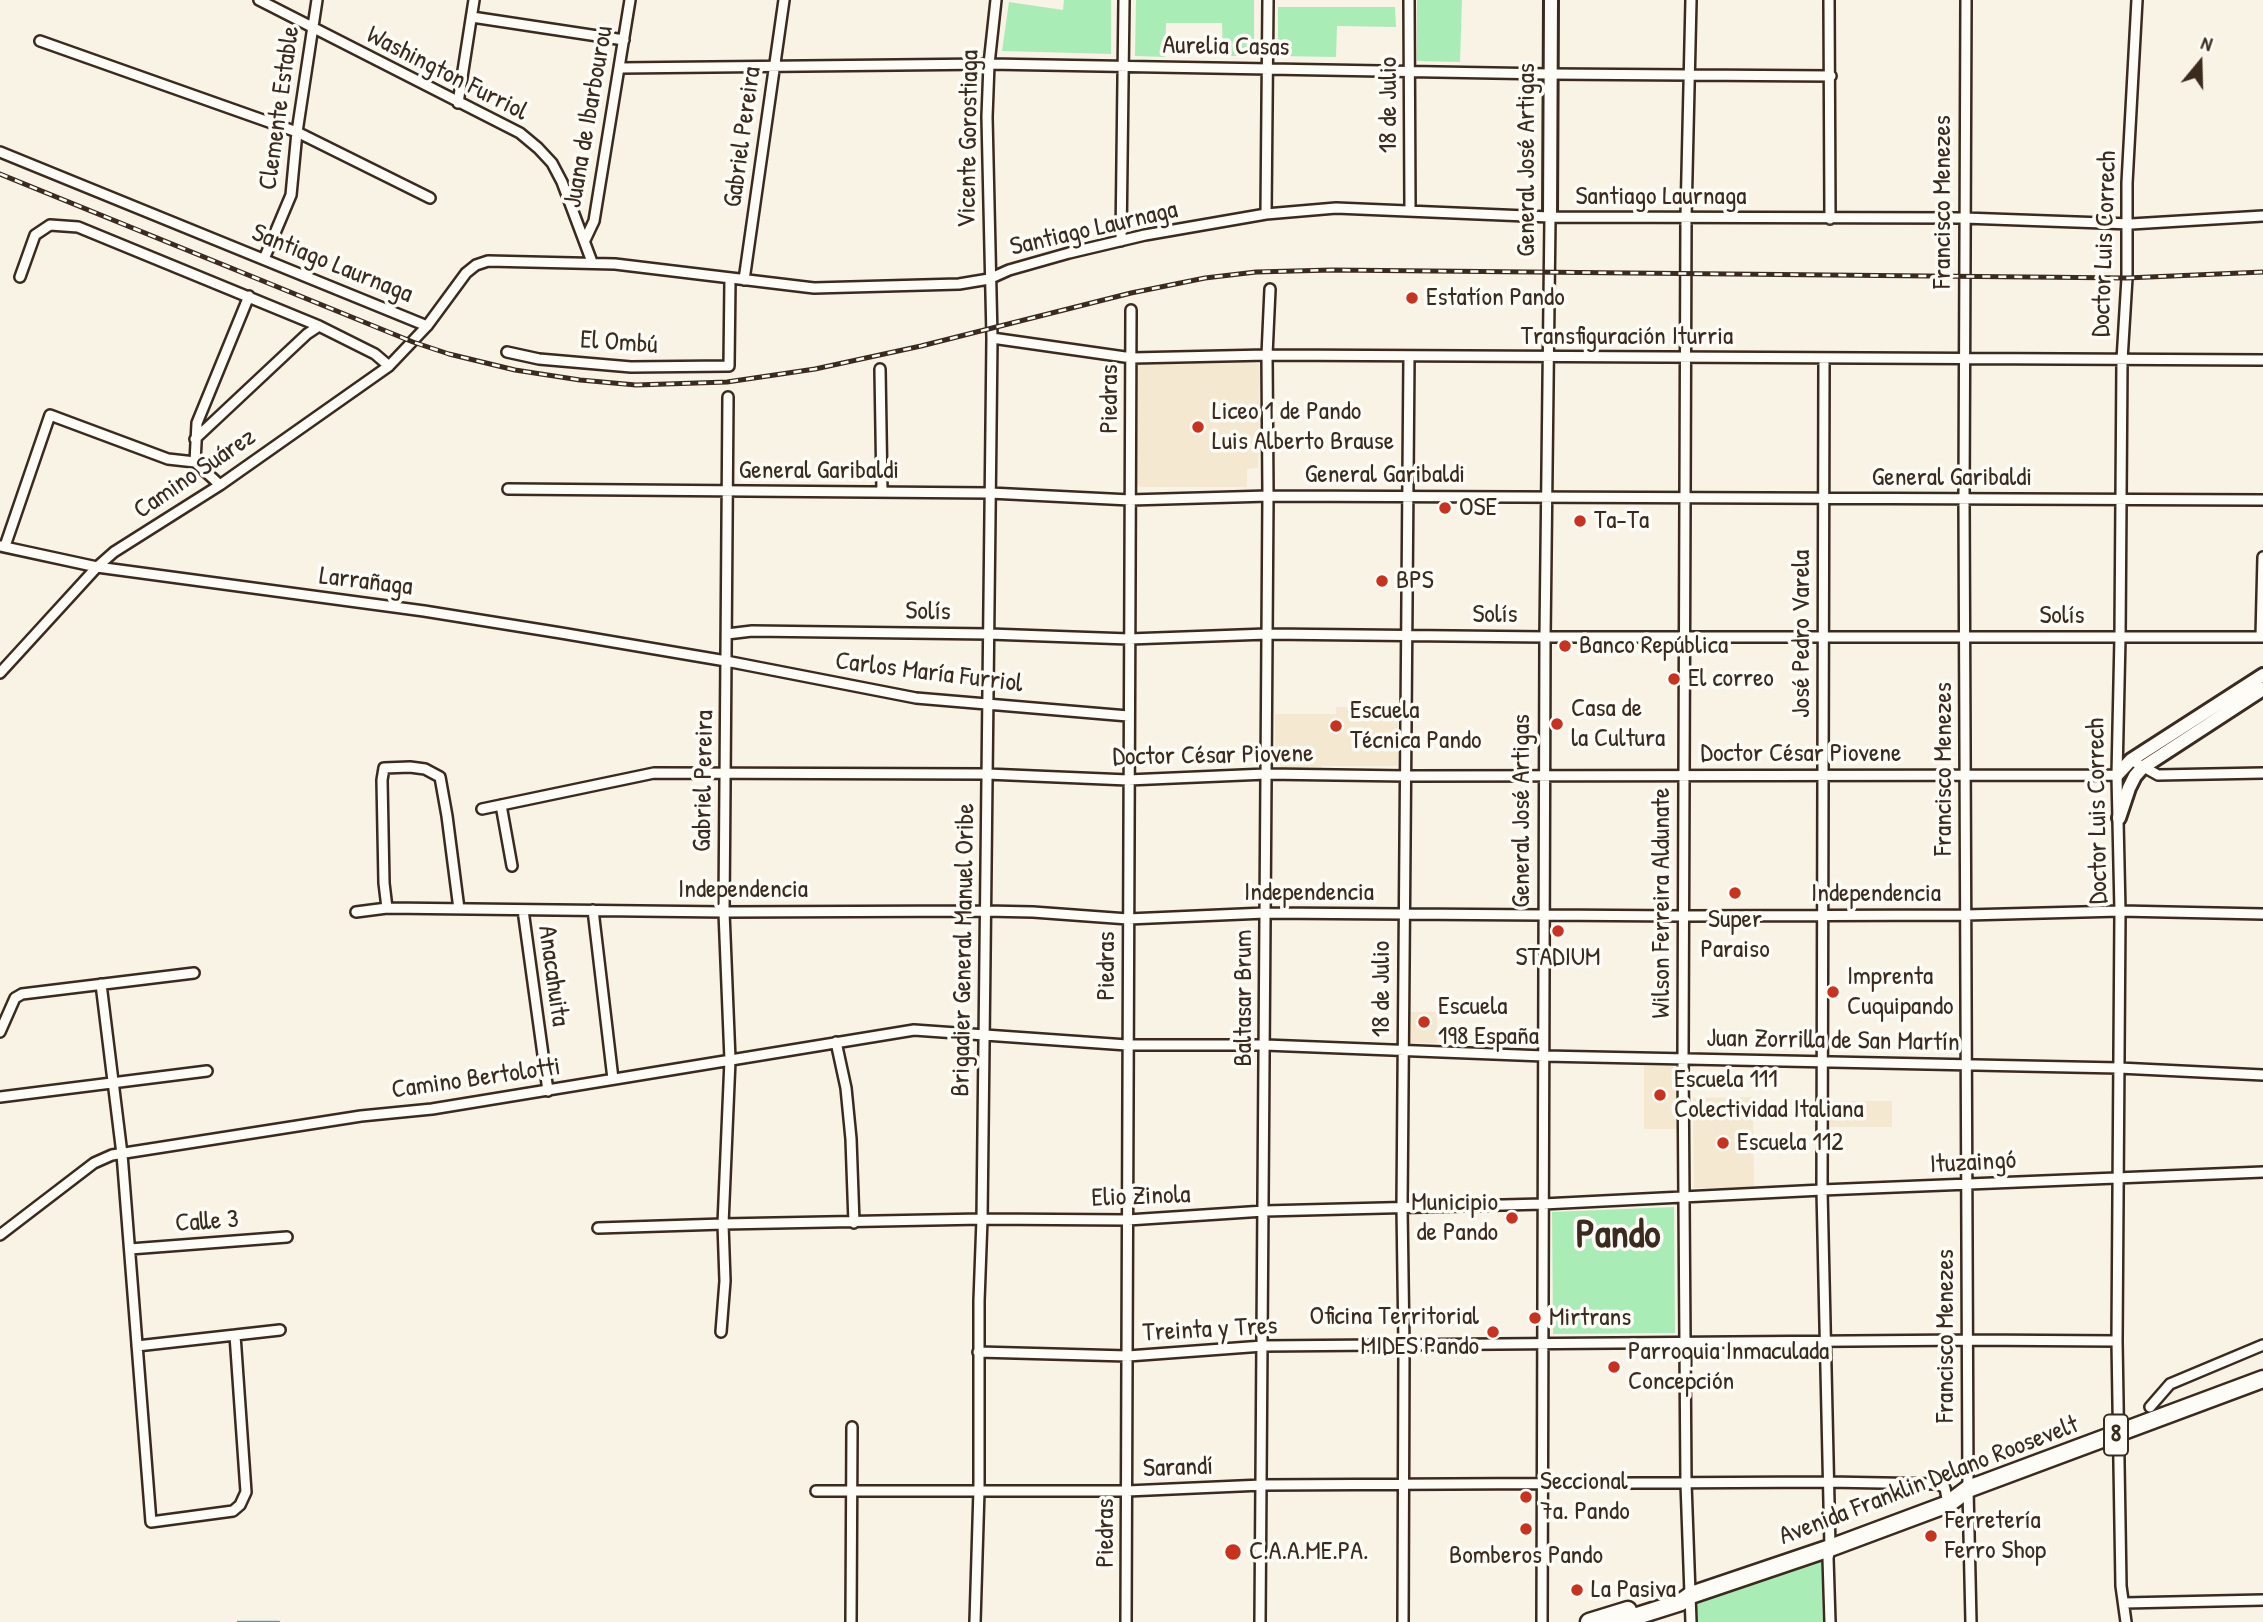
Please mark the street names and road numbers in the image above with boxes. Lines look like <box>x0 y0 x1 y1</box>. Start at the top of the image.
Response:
street label: Washington Furriol <box>361 20 533 128</box>
street label: Clemente Estable <box>253 24 307 192</box>
street label: Juana de Ibarbourou <box>558 24 620 210</box>
street label: Aurelia Casas <box>1162 30 1290 64</box>
street label: Vicente Gorostiaga <box>952 50 986 228</box>
street label: 18 de Julio <box>1373 57 1405 153</box>
street label: General José Artigas <box>1511 63 1543 257</box>
street label: Gabriel Pereira <box>718 65 768 209</box>
street label: Francisco Menezes <box>1927 115 1959 289</box>
street label: Doctor Luis Correch <box>2086 150 2124 338</box>
street label: Santiago Laurnaga <box>1576 181 1746 213</box>
street label: Santiago Laurnaga <box>1007 195 1181 263</box>
street label: Santiago Laurnaga <box>247 218 417 310</box>
street label: Transfiguración Iturria <box>1521 321 1733 353</box>
street label: El Ombú <box>579 325 659 361</box>
street label: Piedras <box>1094 364 1126 434</box>
street label: Camino Suárez <box>128 422 262 526</box>
street label: General Garibaldi <box>739 455 899 487</box>
street label: General Garibaldi <box>1305 459 1465 491</box>
street label: General Garibaldi <box>1872 462 2032 494</box>
street label: José Pedro Varela <box>1786 550 1818 718</box>
street label: Larrañaga <box>318 561 414 603</box>
street label: Solís <box>905 596 951 628</box>
street label: Solís <box>1472 599 1518 631</box>
street label: Solís <box>2039 600 2085 632</box>
street label: Carlos María Furriol <box>833 646 1025 700</box>
street label: Francisco Menezes <box>1928 682 1960 856</box>
street label: Gabriel Pereira <box>687 710 721 852</box>
street label: General José Artigas <box>1506 714 1538 908</box>
street label: Doctor Luis Correch <box>2081 718 2115 904</box>
street label: Doctor César Piovene <box>1701 738 1901 770</box>
street label: Doctor César Piovene <box>1112 739 1314 773</box>
street label: Wilson Ferreira Aldunate <box>1646 788 1678 1018</box>
street label: Brigadier General Manuel Oribe <box>946 803 982 1097</box>
street label: Independencia <box>678 874 808 906</box>
street label: Independencia <box>1244 877 1374 909</box>
street label: Independencia <box>1811 878 1941 910</box>
street label: Anacahuita <box>531 924 575 1028</box>
street label: Baltasar Brum <box>1228 930 1260 1066</box>
street label: Piedras <box>1091 931 1123 1001</box>
street label: 18 de Julio <box>1366 941 1398 1037</box>
street label: Juan Zorrilla de San Martín <box>1706 1023 1960 1059</box>
street label: Camino Bertolotti <box>390 1052 562 1106</box>
street label: Ituzaingó <box>1929 1145 2017 1181</box>
street label: Elio Zinola <box>1091 1180 1191 1214</box>
street label: Calle 3 <box>174 1204 240 1240</box>
street label: Francisco Menezes <box>1930 1249 1962 1423</box>
street label: Treinta y Tres <box>1142 1311 1278 1349</box>
street label: Avenida Franklin Delano Roosevelt <box>1775 1409 2083 1553</box>
road number: 8 <box>2104 1414 2128 1456</box>
street label: Sarandí <box>1142 1451 1214 1485</box>
street label: Piedras <box>1090 1498 1122 1568</box>

